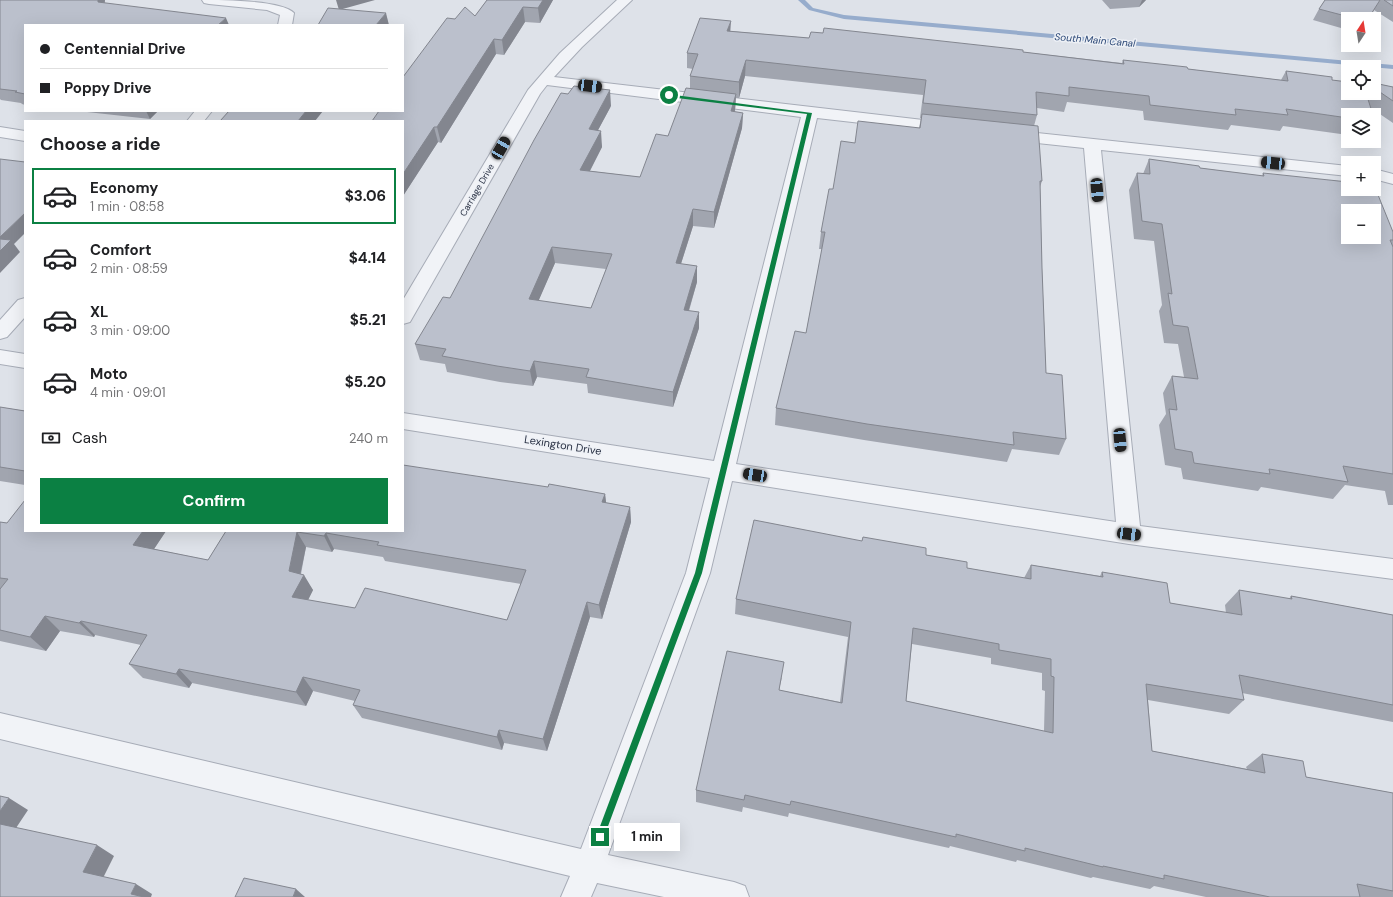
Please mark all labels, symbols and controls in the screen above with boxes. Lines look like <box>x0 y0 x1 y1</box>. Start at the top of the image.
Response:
north arrow <box>1341 12 1381 52</box>
map controls <box>1341 12 1381 244</box>
water label: South Main Canal <box>1054 30 1137 50</box>
text: Centennial Drive <box>64 39 186 59</box>
button: locate <box>1341 60 1381 100</box>
text: Poppy Drive <box>64 78 152 98</box>
car <box>577 79 603 93</box>
route start <box>660 86 678 104</box>
button: layers <box>1341 108 1381 148</box>
text: Choose a ride <box>40 132 161 156</box>
car <box>490 135 512 161</box>
car <box>1260 156 1286 170</box>
button: + <box>1341 156 1381 196</box>
street label: Carriage Drive <box>457 162 497 218</box>
icon: car <box>42 178 78 214</box>
text: Economy <box>90 178 158 198</box>
car <box>1090 178 1104 202</box>
text: $3.06 <box>345 186 386 206</box>
text: 1 min · 08:58 <box>90 198 164 215</box>
button: − <box>1341 204 1381 244</box>
icon: car <box>42 240 78 276</box>
text: Comfort <box>90 240 151 260</box>
text: $4.14 <box>349 248 386 268</box>
text: 2 min · 08:59 <box>90 260 168 277</box>
icon: car <box>42 302 78 338</box>
text: XL <box>90 302 108 322</box>
text: $5.21 <box>350 310 386 330</box>
text: 3 min · 09:00 <box>90 322 170 339</box>
icon: car <box>42 364 78 400</box>
text: Moto <box>90 364 128 384</box>
text: $5.20 <box>345 372 386 392</box>
text: 4 min · 09:01 <box>90 384 166 401</box>
icon: cash <box>40 427 62 449</box>
text: Cash <box>72 428 107 448</box>
car <box>1113 428 1127 452</box>
text: 240 m <box>349 430 388 447</box>
street label: Lexington Drive <box>523 432 603 458</box>
car <box>742 467 768 483</box>
button: Confirm <box>40 478 388 524</box>
car <box>1116 527 1142 541</box>
callout: 1 min <box>614 823 680 851</box>
route end <box>591 828 609 846</box>
text: 1 min <box>631 828 663 845</box>

